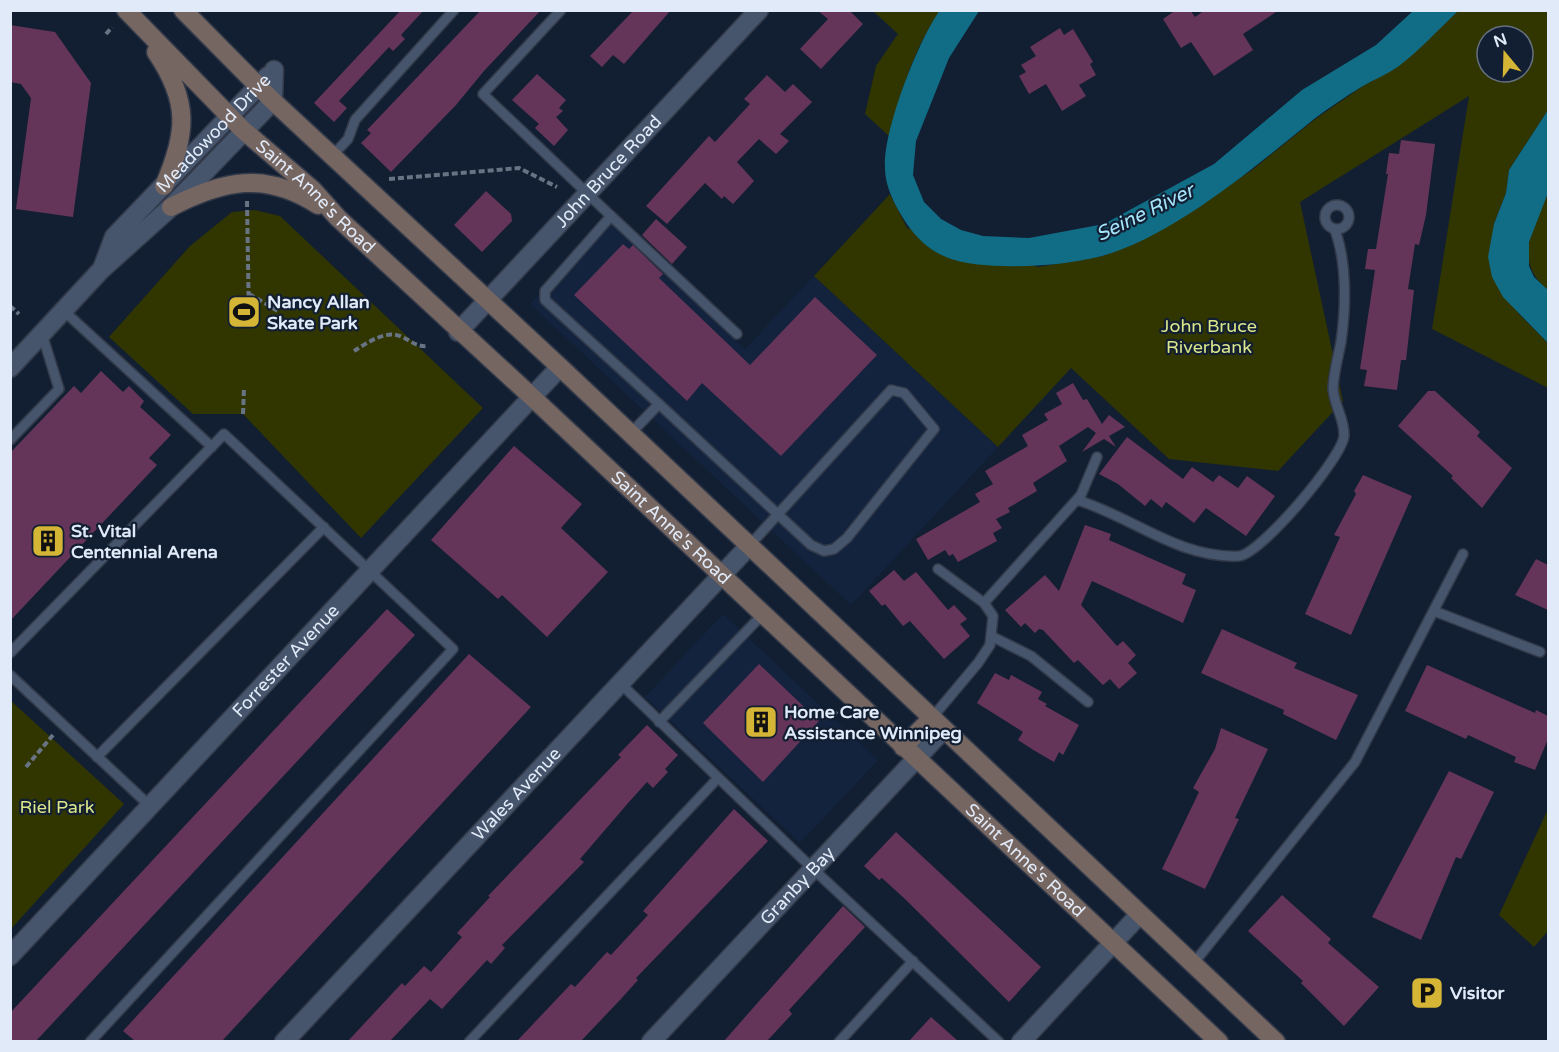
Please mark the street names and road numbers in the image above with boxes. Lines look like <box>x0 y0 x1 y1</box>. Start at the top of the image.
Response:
street label: Meadowood Drive <box>152 69 275 197</box>
street label: John Bruce Road <box>550 110 666 232</box>
street label: Saint Anne's Road <box>251 135 380 258</box>
street label: Saint Anne's Road <box>607 466 735 589</box>
street label: Forrester Avenue <box>228 600 344 722</box>
street label: Wales Avenue <box>467 743 566 845</box>
street label: Saint Anne's Road <box>961 799 1090 922</box>
street label: Granby Bay <box>755 842 839 930</box>

